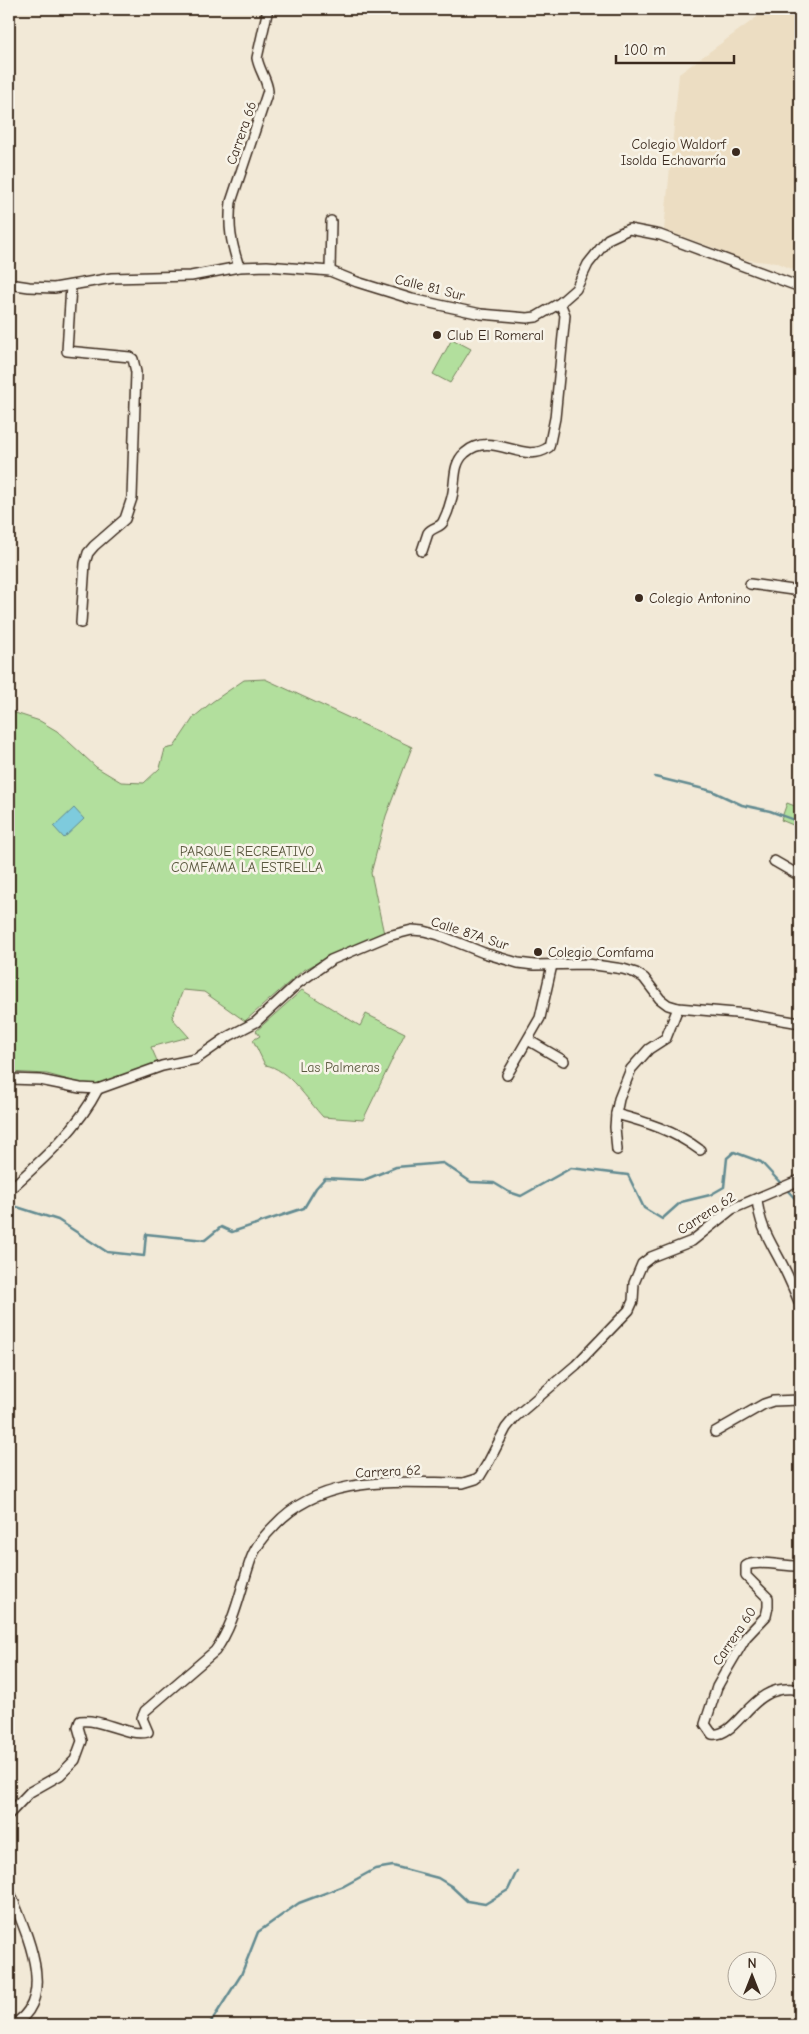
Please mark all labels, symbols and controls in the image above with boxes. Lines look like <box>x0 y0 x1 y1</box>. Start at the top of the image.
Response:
scale bar <box>616 32 734 64</box>
text: 100 m <box>624 41 666 59</box>
street label: Carrera 66 <box>223 99 260 167</box>
place label: Colegio Waldorf Isolda Echavarría <box>621 136 727 169</box>
marker: Colegio Waldorf Isolda Echavarría <box>730 146 742 158</box>
street label: Calle 81 Sur <box>393 271 467 304</box>
place label: Club El Romeral <box>447 327 544 344</box>
marker: Club El Romeral <box>431 329 443 341</box>
place label: Colegio Antonino <box>649 590 751 607</box>
marker: Colegio Antonino <box>633 592 645 604</box>
park label: PARQUE RECREATIVO COMFAMA LA ESTRELLA <box>171 843 323 876</box>
street label: Calle 87A Sur <box>429 913 511 954</box>
place label: Colegio Comfama <box>548 944 654 961</box>
marker: Colegio Comfama <box>532 946 544 958</box>
park label: Las Palmeras <box>301 1059 380 1076</box>
street label: Carrera 62 <box>674 1188 738 1238</box>
street label: Carrera 62 <box>355 1461 421 1482</box>
street label: Carrera 60 <box>709 1604 760 1669</box>
north arrow <box>726 1952 776 2002</box>
text: N <box>747 1955 757 1972</box>

